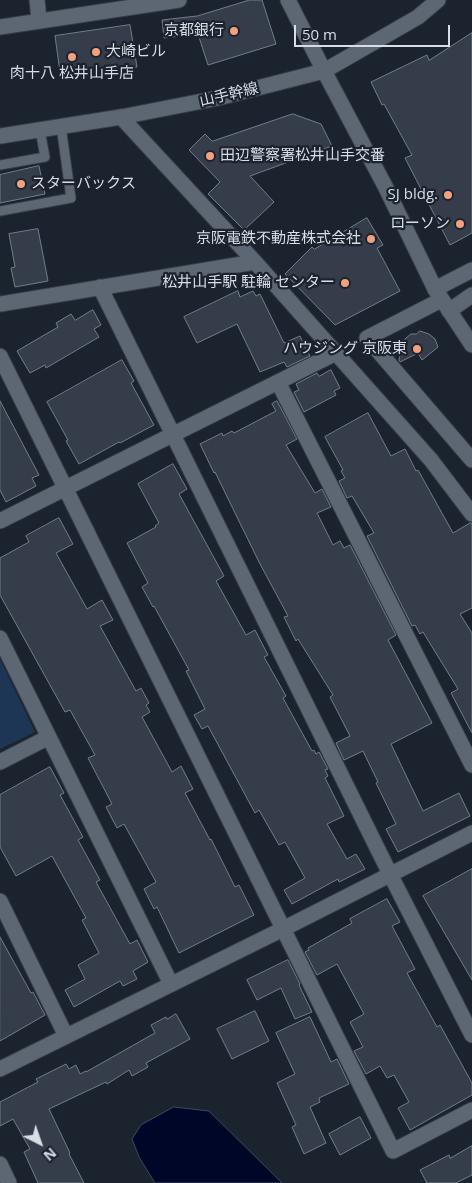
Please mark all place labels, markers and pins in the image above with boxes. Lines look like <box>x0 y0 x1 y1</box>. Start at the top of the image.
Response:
place label: 京都銀行 <box>164 22 224 40</box>
marker: 京都銀行 <box>228 25 240 37</box>
place label: 大崎ビル <box>106 43 166 61</box>
marker: 大崎ビル <box>90 46 102 58</box>
marker: 肉十八 松井山手店 <box>66 51 78 63</box>
place label: 肉十八 松井山手店 <box>10 65 134 83</box>
place label: 田辺警察署松井山手交番 <box>220 147 385 165</box>
marker: 田辺警察署松井山手交番 <box>204 150 216 162</box>
place label: スターバックス <box>31 175 136 193</box>
marker: スターバックス <box>15 178 27 190</box>
place label: SJ bldg. <box>388 186 438 204</box>
marker: SJ bldg. <box>442 189 454 201</box>
place label: ローソン <box>390 215 450 233</box>
marker: ローソン <box>454 218 466 230</box>
place label: 京阪電鉄不動産株式会社 <box>196 230 361 248</box>
marker: 京阪電鉄不動産株式会社 <box>365 233 377 245</box>
place label: 松井山手駅 駐輪 センター <box>162 274 335 292</box>
marker: 松井山手駅 駐輪 センター <box>339 277 351 289</box>
place label: ハウジング 京阪東 <box>283 340 407 358</box>
marker: ハウジング 京阪東 <box>411 343 423 355</box>

